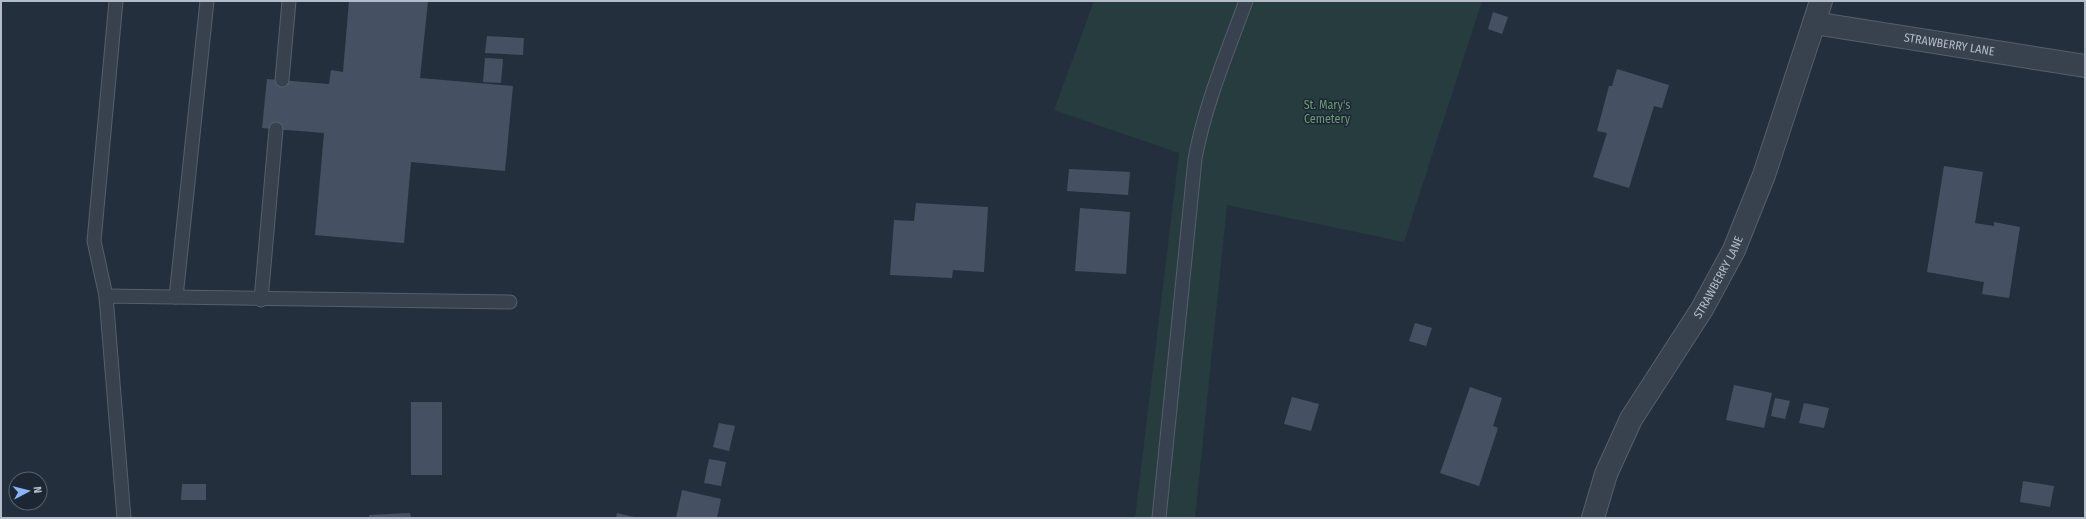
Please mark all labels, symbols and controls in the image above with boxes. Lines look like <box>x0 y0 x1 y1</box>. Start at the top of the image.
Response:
street label: STRAWBERRY LANE <box>1903 30 1996 59</box>
park label: St. Mary's Cemetery <box>1304 98 1351 126</box>
street label: STRAWBERRY LANE <box>1691 234 1746 321</box>
north arrow <box>8 471 48 511</box>
text: N <box>31 486 44 494</box>

